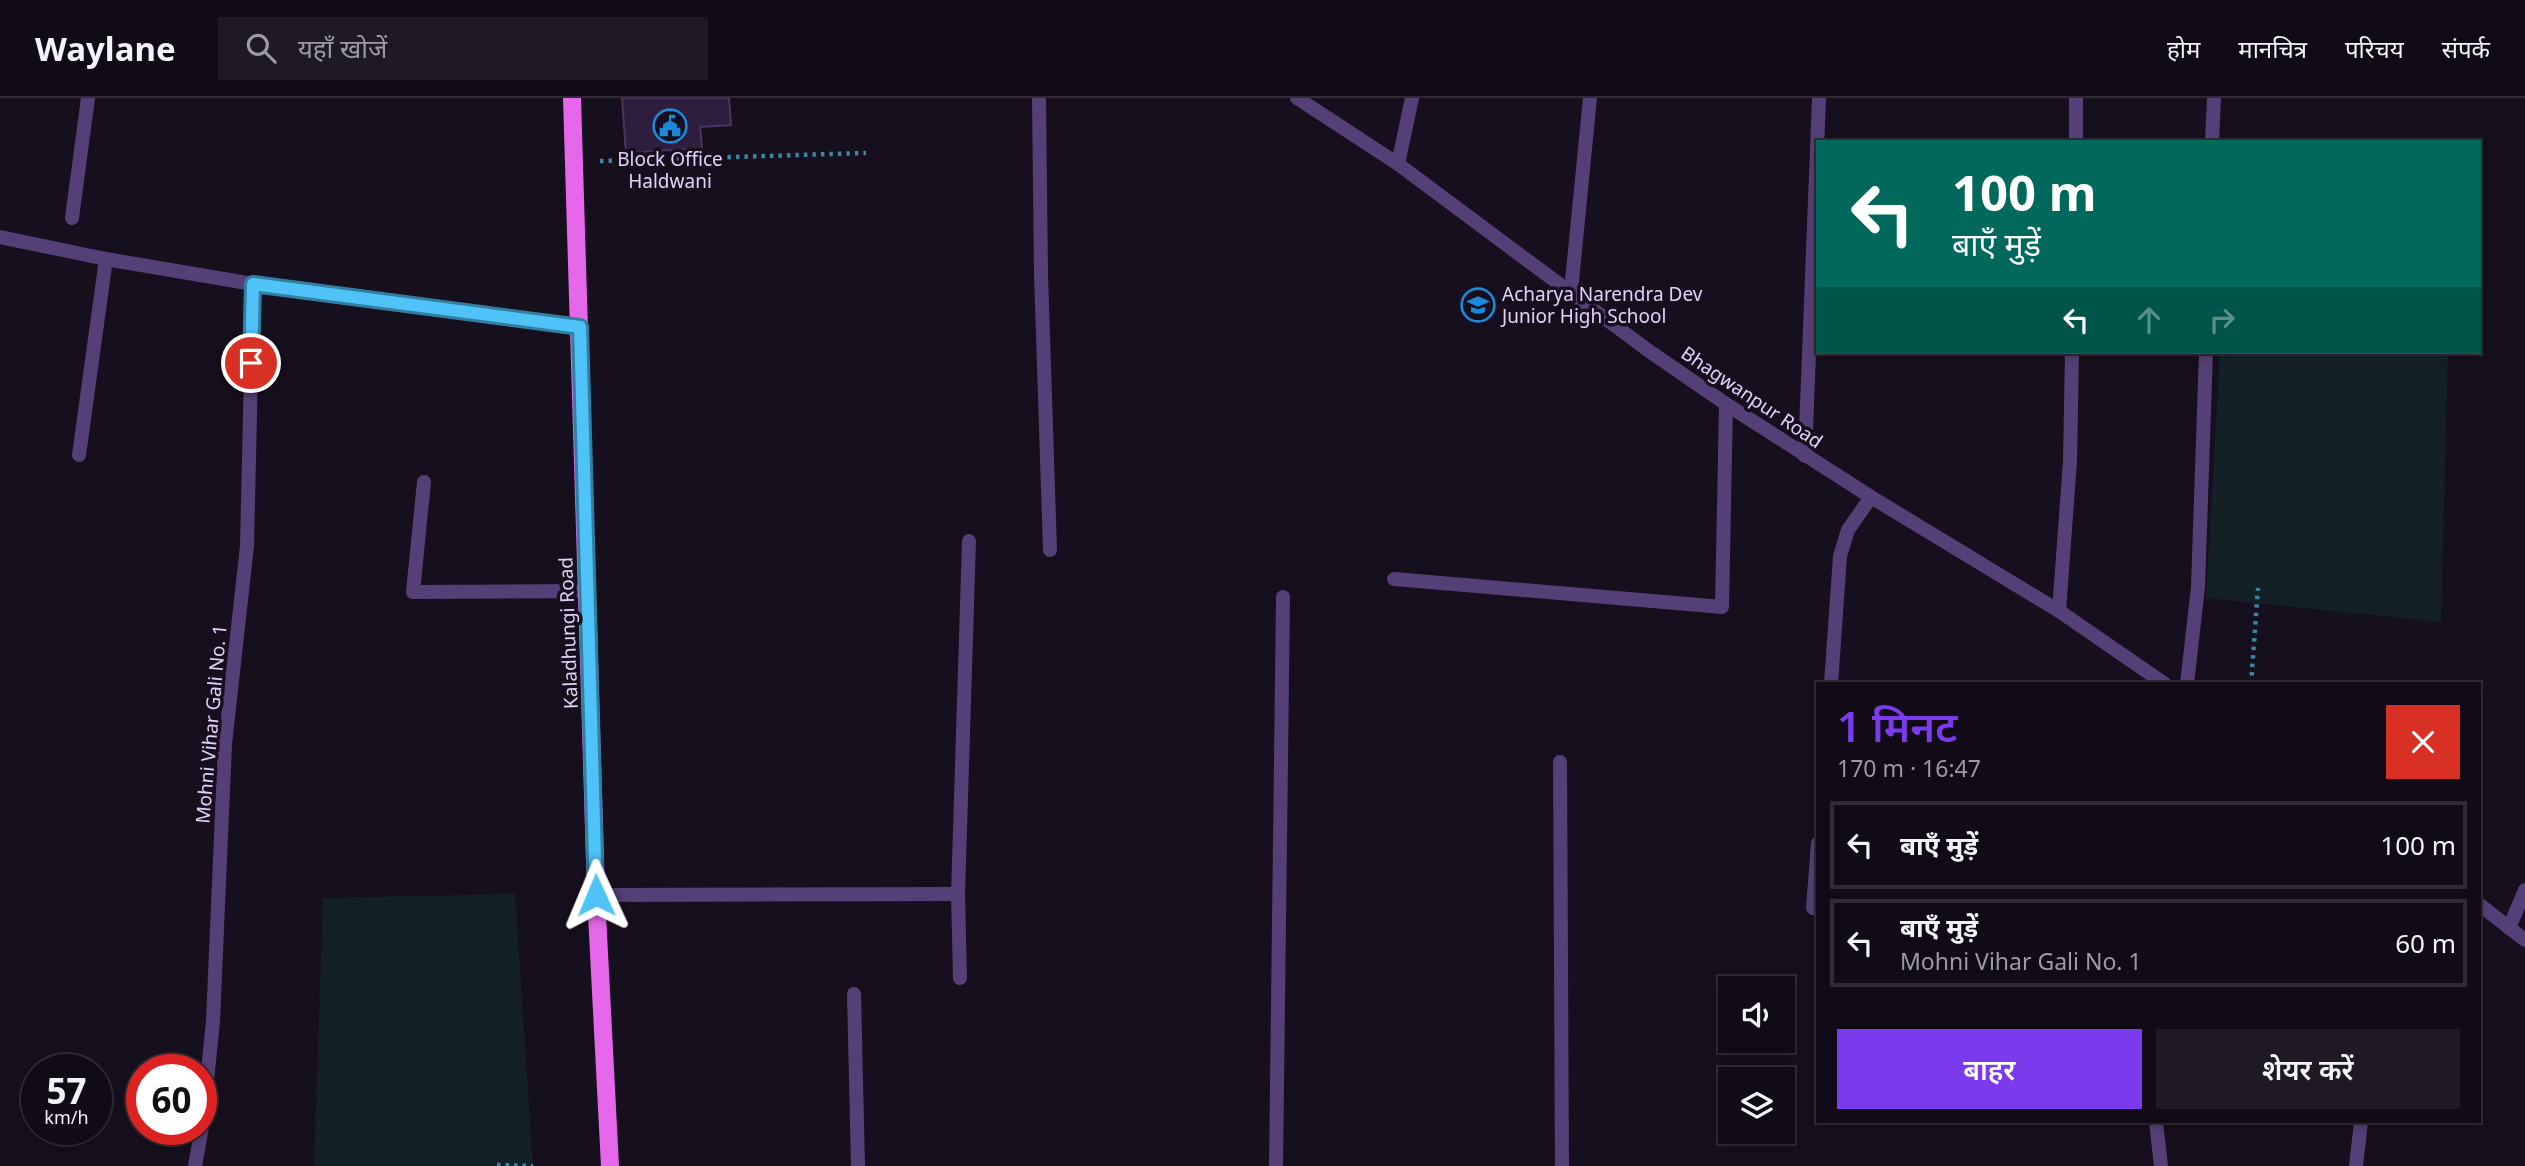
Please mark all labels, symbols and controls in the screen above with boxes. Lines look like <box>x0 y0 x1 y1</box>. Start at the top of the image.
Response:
search box <box>218 17 708 80</box>
text: Waylane <box>35 26 176 71</box>
icon: search <box>242 29 280 67</box>
text: यहाँ खोजें <box>298 30 387 66</box>
text: होम <box>2167 32 2200 65</box>
text: मानचित्र <box>2238 32 2307 65</box>
text: परिचय <box>2345 32 2404 65</box>
text: संपर्क <box>2442 32 2490 65</box>
public building icon: Block Office Haldwani <box>651 107 689 145</box>
place label: Block Office Haldwani <box>617 146 723 194</box>
text: 100 m <box>1952 159 2097 225</box>
icon: left <box>1837 168 1928 259</box>
text: बाएँ मुड़ें <box>1952 222 2041 265</box>
place label: Acharya Narendra Dev Junior High School <box>1500 281 1703 329</box>
school or university icon: Acharya Narendra Dev Junior High School <box>1459 286 1497 324</box>
icon: left <box>2057 301 2095 339</box>
icon: ahead <box>2130 301 2168 339</box>
icon: right <box>2203 301 2241 339</box>
pin <box>221 333 281 393</box>
street label: Bhagwanpur Road <box>1676 340 1828 454</box>
icon: arrive <box>232 344 270 382</box>
street label: Kaladhungi Road <box>552 557 584 709</box>
street label: Mohni Vihar Gali No. 1 <box>189 623 233 825</box>
text: 1 मिनट <box>1837 697 1957 754</box>
button: close <box>2386 705 2460 779</box>
text: 170 m · 16:47 <box>1837 752 1981 784</box>
icon: left <box>1841 826 1879 864</box>
text: बाएँ मुड़ें <box>1900 827 1978 863</box>
text: 100 m <box>2380 827 2456 863</box>
position arrow <box>559 858 633 932</box>
text: बाएँ मुड़ें <box>1900 909 1978 945</box>
icon: left <box>1841 924 1879 962</box>
text: 60 m <box>2395 925 2456 961</box>
text: Mohni Vihar Gali No. 1 <box>1900 945 2142 977</box>
map controls <box>1718 976 1795 1144</box>
button: sound <box>1718 976 1795 1053</box>
button: बाहर <box>1837 1029 2142 1109</box>
button: शेयर करें <box>2156 1029 2460 1109</box>
speed limit sign: 60 <box>126 1054 217 1145</box>
text: 57 <box>46 1067 87 1114</box>
button: layers <box>1718 1067 1795 1144</box>
text: km/h <box>44 1105 89 1129</box>

